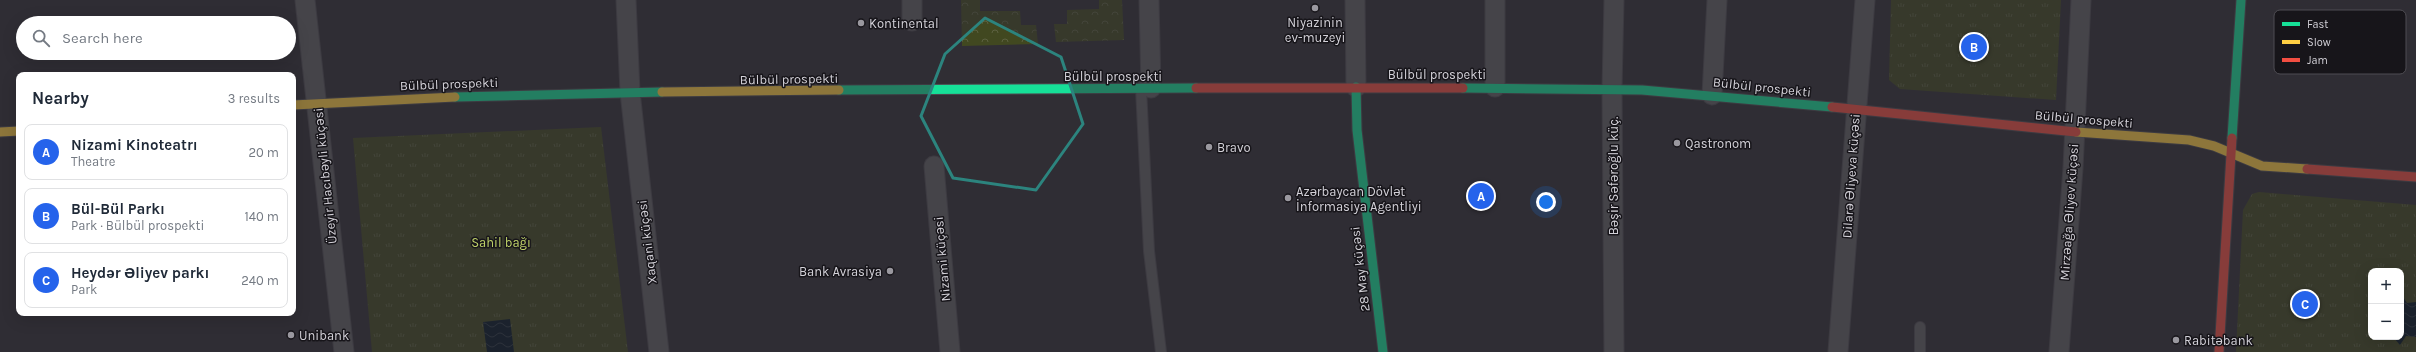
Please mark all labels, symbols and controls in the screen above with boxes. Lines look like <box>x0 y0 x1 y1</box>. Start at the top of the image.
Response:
marker: Niyazinin ev-muzeyi <box>1310 3 1320 13</box>
legend <box>2274 10 2406 74</box>
place label: Niyazinin ev-muzeyi <box>1285 15 1345 45</box>
search box <box>16 16 296 60</box>
place label: Kontinental <box>869 16 939 31</box>
marker: Kontinental <box>856 18 866 28</box>
text: Fast <box>2307 18 2328 31</box>
icon: search <box>30 27 52 49</box>
text: Search here <box>62 29 143 47</box>
pin: B <box>1961 32 1987 62</box>
text: Slow <box>2307 36 2331 49</box>
text: Jam <box>2307 54 2328 67</box>
street label: Bülbül prospekti <box>1388 67 1486 82</box>
street label: Bülbül prospekti <box>1064 69 1162 84</box>
street label: Bülbül prospekti <box>740 71 838 87</box>
street label: Bülbül prospekti <box>1712 74 1812 100</box>
street label: Bülbül prospekti <box>400 75 498 93</box>
text: Nearby <box>32 88 89 108</box>
text: 3 results <box>228 91 280 106</box>
street label: Üzeyir Hacıbəyli küçəsi <box>309 107 340 245</box>
street label: Bülbül prospekti <box>2034 107 2134 131</box>
street label: Dilarə Əliyeva küçəsi <box>1839 113 1863 239</box>
street label: Bəşir Səfəroğlu küç. <box>1606 117 1621 235</box>
text: Nizami Kinoteatrı <box>71 136 198 154</box>
place label: Qastronom <box>1685 136 1751 151</box>
marker: Qastronom <box>1672 138 1682 148</box>
place label: Bravo <box>1217 140 1251 155</box>
marker: Bravo <box>1204 142 1214 152</box>
street label: Mirzəağa Əliyev küçəsi <box>2057 143 2081 281</box>
text: A <box>42 145 50 160</box>
text: 20 m <box>249 145 279 160</box>
text: Theatre <box>71 154 115 169</box>
pin: A <box>1468 181 1494 211</box>
place label: Azərbaycan Dövlət İnformasiya Agentliyi <box>1296 184 1422 214</box>
your location <box>1536 192 1556 212</box>
marker: Azərbaycan Dövlət İnformasiya Agentliyi <box>1283 193 1293 203</box>
street label: Xaqani küçəsi <box>634 199 661 285</box>
text: Bül-Bül Parkı <box>71 200 165 218</box>
text: B <box>42 209 50 224</box>
text: 140 m <box>244 209 279 224</box>
street label: Nizami küçəsi <box>931 216 953 302</box>
text: Park · Bülbül prospekti <box>71 218 204 233</box>
street label: 28 May küçəsi <box>1347 226 1373 312</box>
park label: Sahil bağı <box>471 235 531 250</box>
text: Heydər Əliyev parkı <box>71 264 209 282</box>
place label: Bank Avrasiya <box>799 264 882 279</box>
marker: Bank Avrasiya <box>885 266 895 276</box>
map controls <box>2368 268 2404 340</box>
button: + <box>2368 268 2404 304</box>
text: C <box>42 273 50 288</box>
text: 240 m <box>241 273 279 288</box>
text: Park <box>71 282 97 297</box>
pin: C <box>2292 289 2318 319</box>
button: − <box>2368 304 2404 340</box>
place label: Unibank <box>299 328 349 343</box>
marker: Unibank <box>286 330 296 340</box>
place label: Rabitəbank <box>2184 333 2253 348</box>
marker: Rabitəbank <box>2171 335 2181 345</box>

